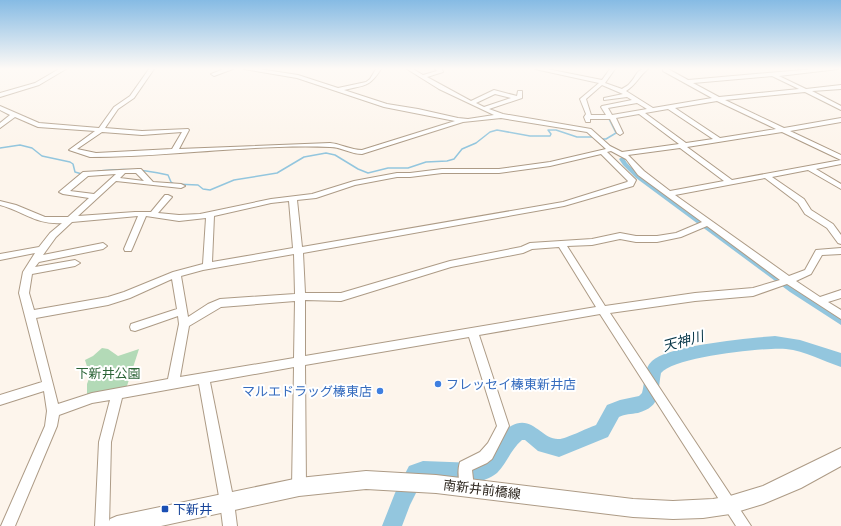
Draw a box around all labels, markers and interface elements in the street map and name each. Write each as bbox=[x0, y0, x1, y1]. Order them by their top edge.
water label: 天神川 bbox=[661, 327, 707, 354]
park label: 下新井公園 bbox=[75, 366, 141, 381]
place label: フレッセイ榛東新井店 bbox=[446, 377, 576, 392]
marker: フレッセイ榛東新井店 bbox=[433, 379, 443, 389]
place label: マルエドラッグ榛東店 bbox=[242, 384, 372, 399]
marker: マルエドラッグ榛東店 bbox=[375, 386, 385, 396]
street label: 南新井前橋線 bbox=[442, 477, 522, 502]
place label: 下新井 bbox=[173, 502, 212, 517]
marker: 下新井 bbox=[160, 504, 170, 514]

